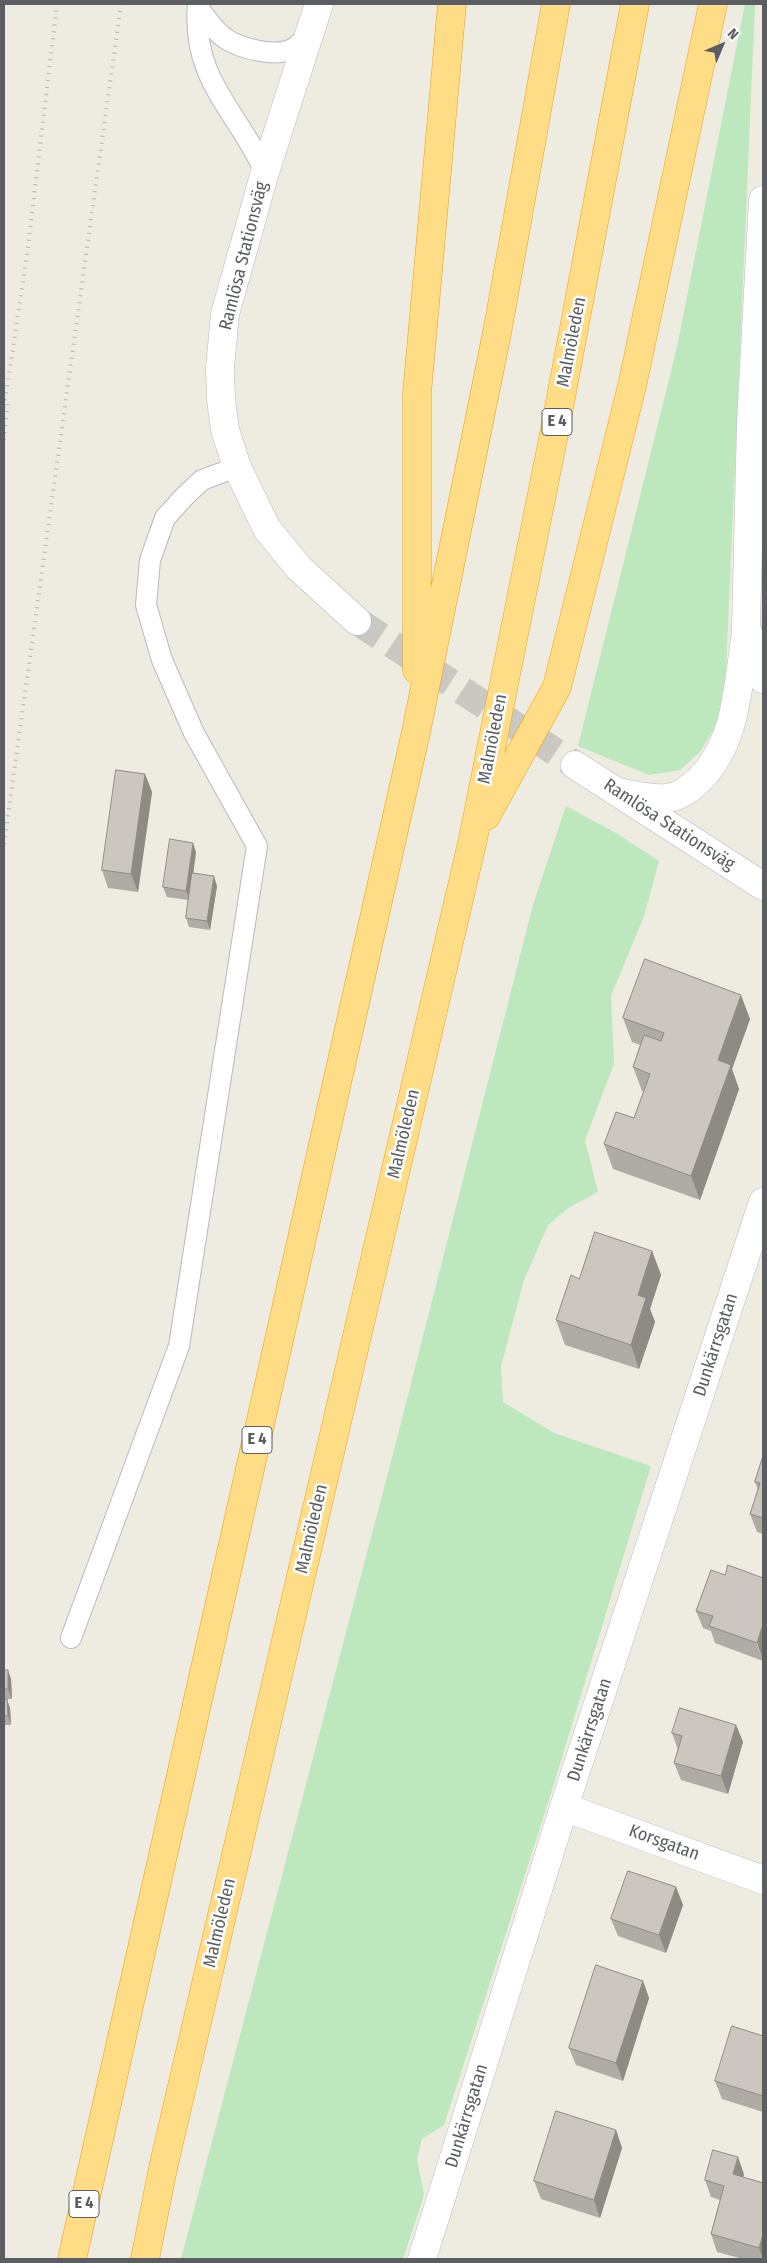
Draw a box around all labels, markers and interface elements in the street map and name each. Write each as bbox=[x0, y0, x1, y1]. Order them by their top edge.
north arrow bbox=[697, 20, 747, 70]
text: N bbox=[724, 25, 742, 43]
street label: Ramlösa Stationsväg bbox=[215, 180, 273, 332]
street label: Malmöleden bbox=[553, 295, 591, 389]
road number: E 4 bbox=[542, 408, 572, 436]
street label: Malmöleden bbox=[474, 692, 512, 786]
street label: Ramlösa Stationsväg bbox=[599, 774, 739, 876]
street label: Malmöleden bbox=[383, 1087, 425, 1181]
street label: Dunkärrsgatan bbox=[689, 1291, 743, 1399]
road number: E 4 bbox=[242, 1426, 272, 1454]
street label: Malmöleden bbox=[291, 1482, 333, 1576]
street label: Dunkärrsgatan bbox=[563, 1676, 617, 1784]
street label: Korsgatan bbox=[626, 1820, 702, 1866]
street label: Malmöleden bbox=[199, 1876, 241, 1970]
street label: Dunkärrsgatan bbox=[441, 2062, 493, 2170]
road number: E 4 bbox=[69, 2190, 99, 2218]

